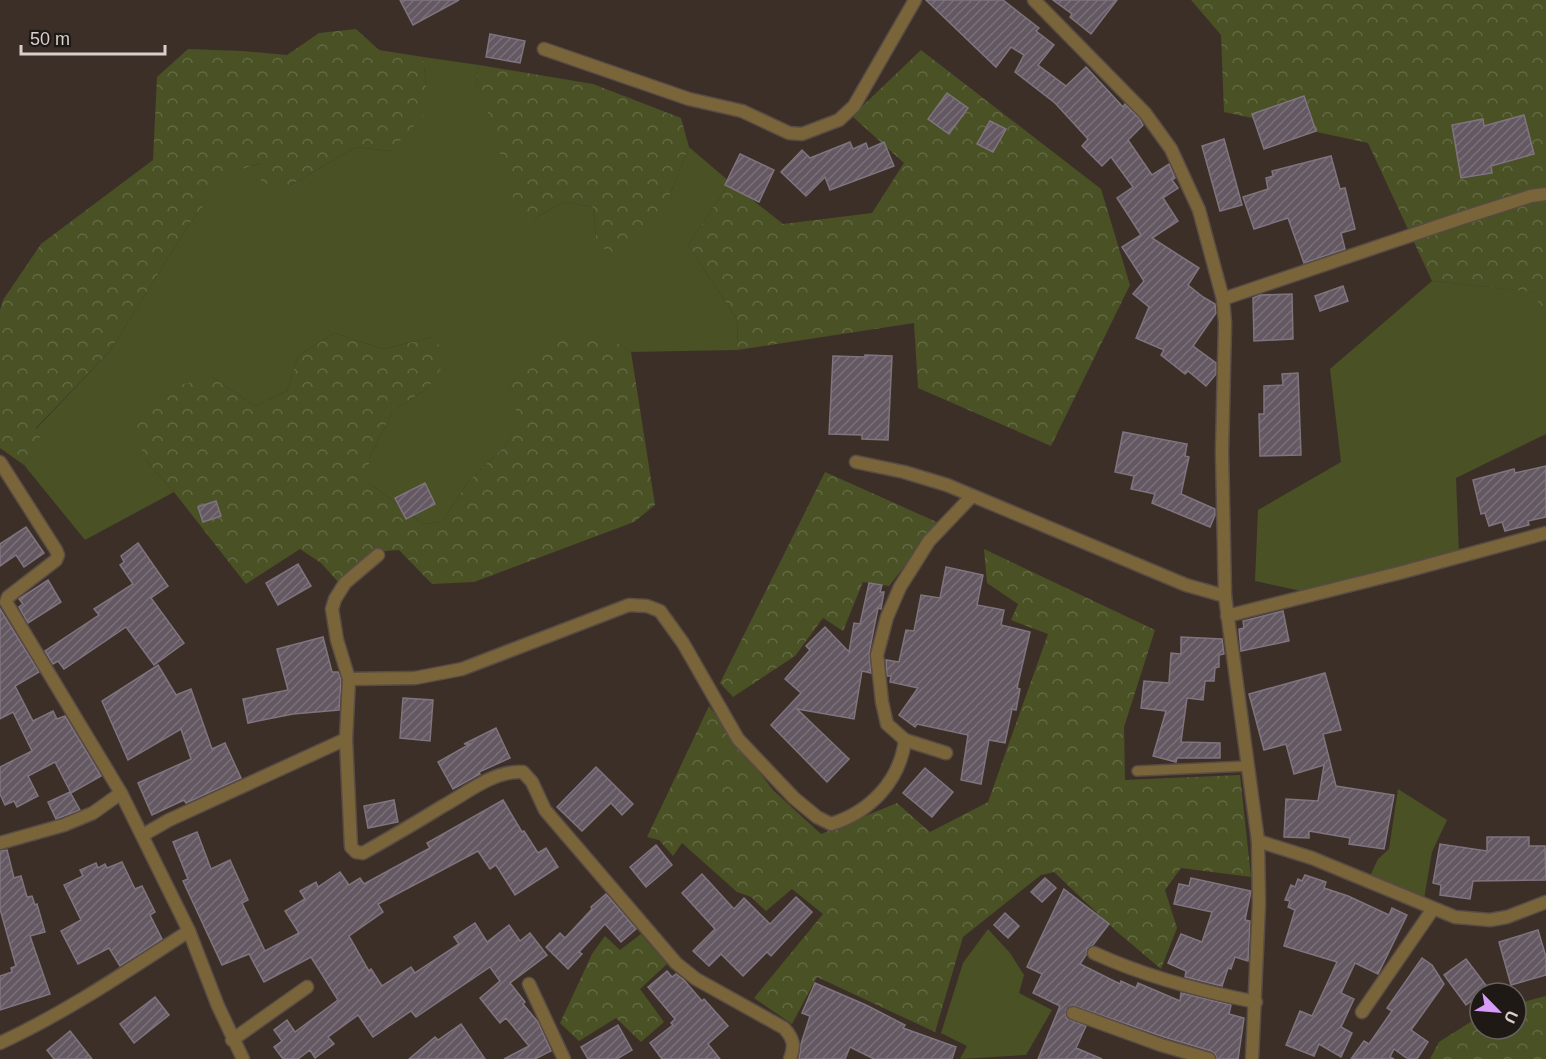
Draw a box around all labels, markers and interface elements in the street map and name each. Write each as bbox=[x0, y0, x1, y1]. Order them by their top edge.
scale bar bbox=[21, 18, 165, 56]
text: 50 m bbox=[30, 29, 70, 49]
north arrow bbox=[1468, 981, 1528, 1041]
text: U bbox=[1501, 1008, 1521, 1026]

